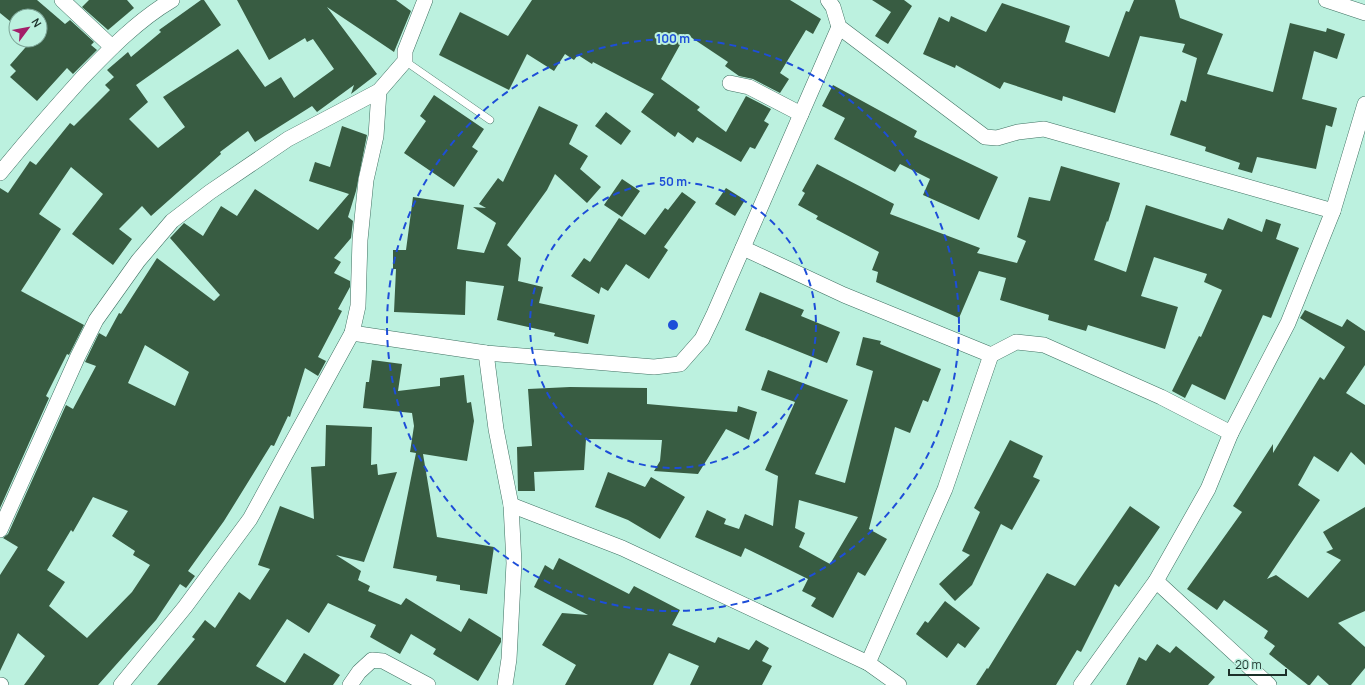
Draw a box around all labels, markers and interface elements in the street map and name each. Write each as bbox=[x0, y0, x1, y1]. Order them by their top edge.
north arrow bbox=[8, 8, 48, 48]
text: N bbox=[28, 15, 45, 30]
text: 100 m bbox=[656, 30, 690, 47]
text: 50 m bbox=[659, 173, 687, 190]
centre of rings bbox=[666, 318, 680, 332]
scale bar bbox=[1229, 651, 1286, 677]
text: 20 m bbox=[1235, 656, 1262, 673]

